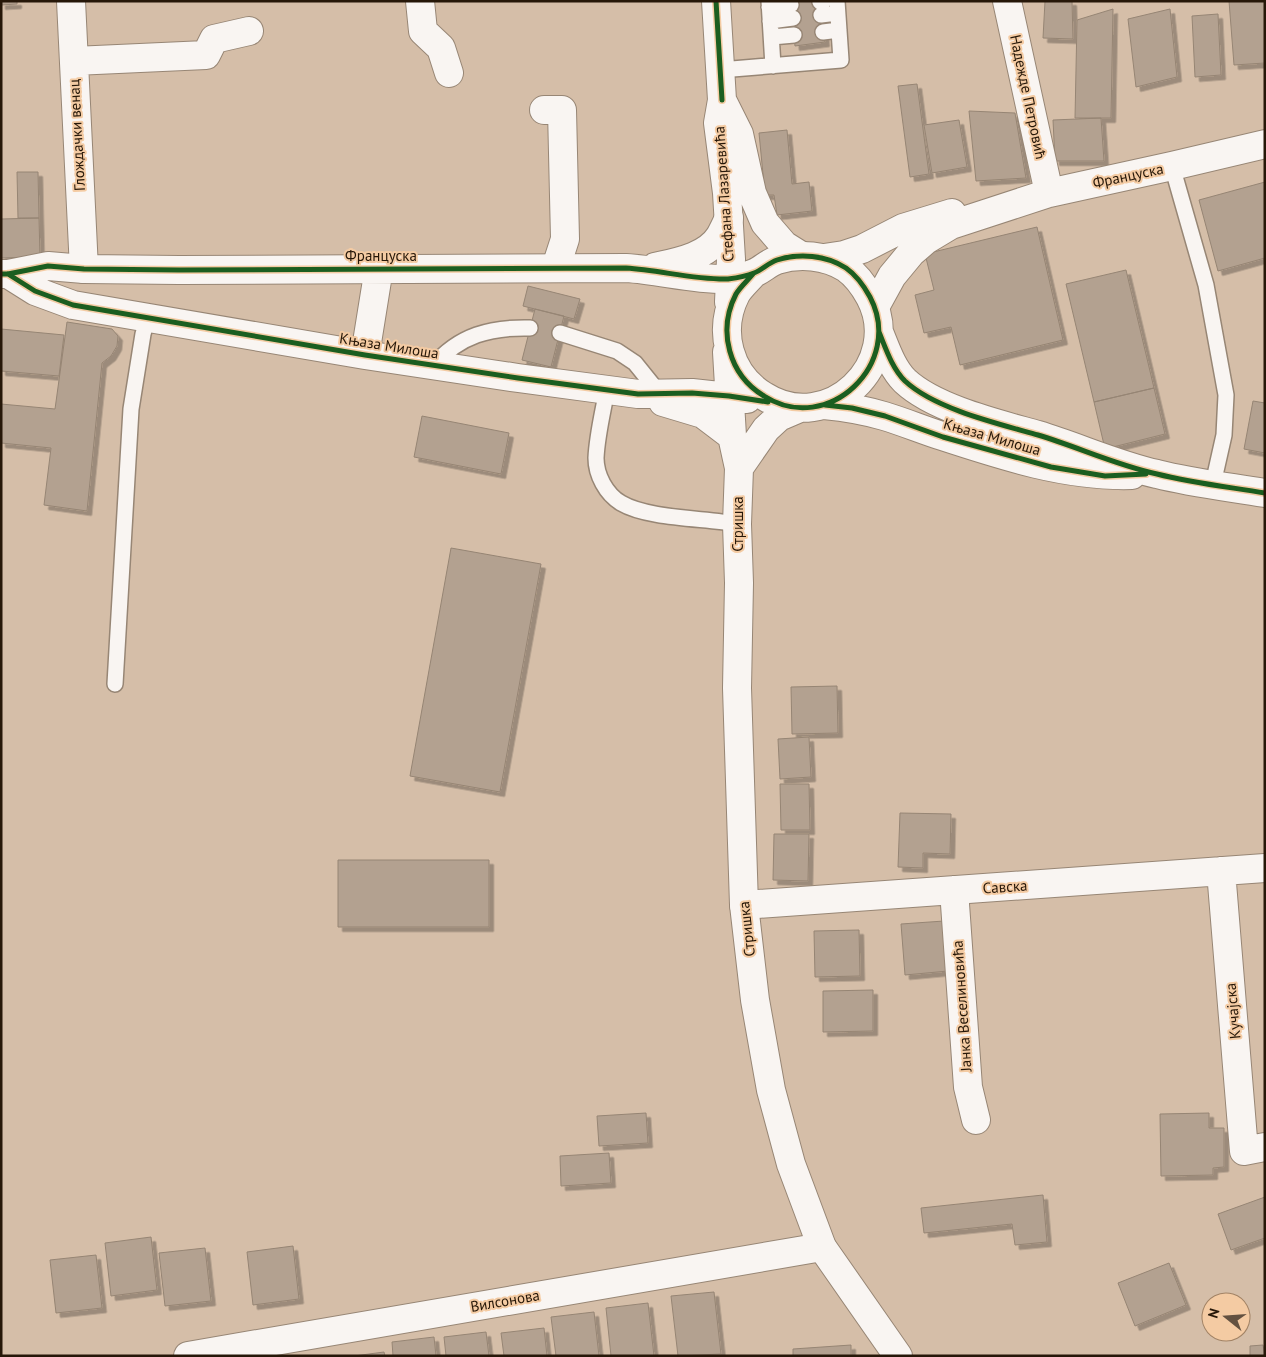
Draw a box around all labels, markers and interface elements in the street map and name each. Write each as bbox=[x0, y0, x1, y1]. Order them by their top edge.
street label: Надежде Петровић bbox=[1006, 33, 1051, 161]
street label: Глождачки венац bbox=[64, 79, 89, 191]
street label: Стефана Лазаревића bbox=[709, 126, 738, 262]
street label: Француска bbox=[1091, 159, 1165, 192]
street label: Француска bbox=[345, 246, 417, 265]
street label: Књаза Милоша bbox=[338, 328, 440, 363]
street label: Књаза Милоша bbox=[941, 414, 1043, 459]
street label: Стришка bbox=[728, 496, 747, 552]
street label: Савска bbox=[982, 875, 1028, 898]
street label: Стришка bbox=[734, 900, 759, 958]
street label: Јанка Веселиновића bbox=[947, 940, 976, 1073]
street label: Кучајска bbox=[1221, 982, 1244, 1040]
street label: Вилсонова bbox=[469, 1285, 541, 1316]
north arrow bbox=[1201, 1292, 1251, 1342]
text: N bbox=[1204, 1306, 1224, 1320]

